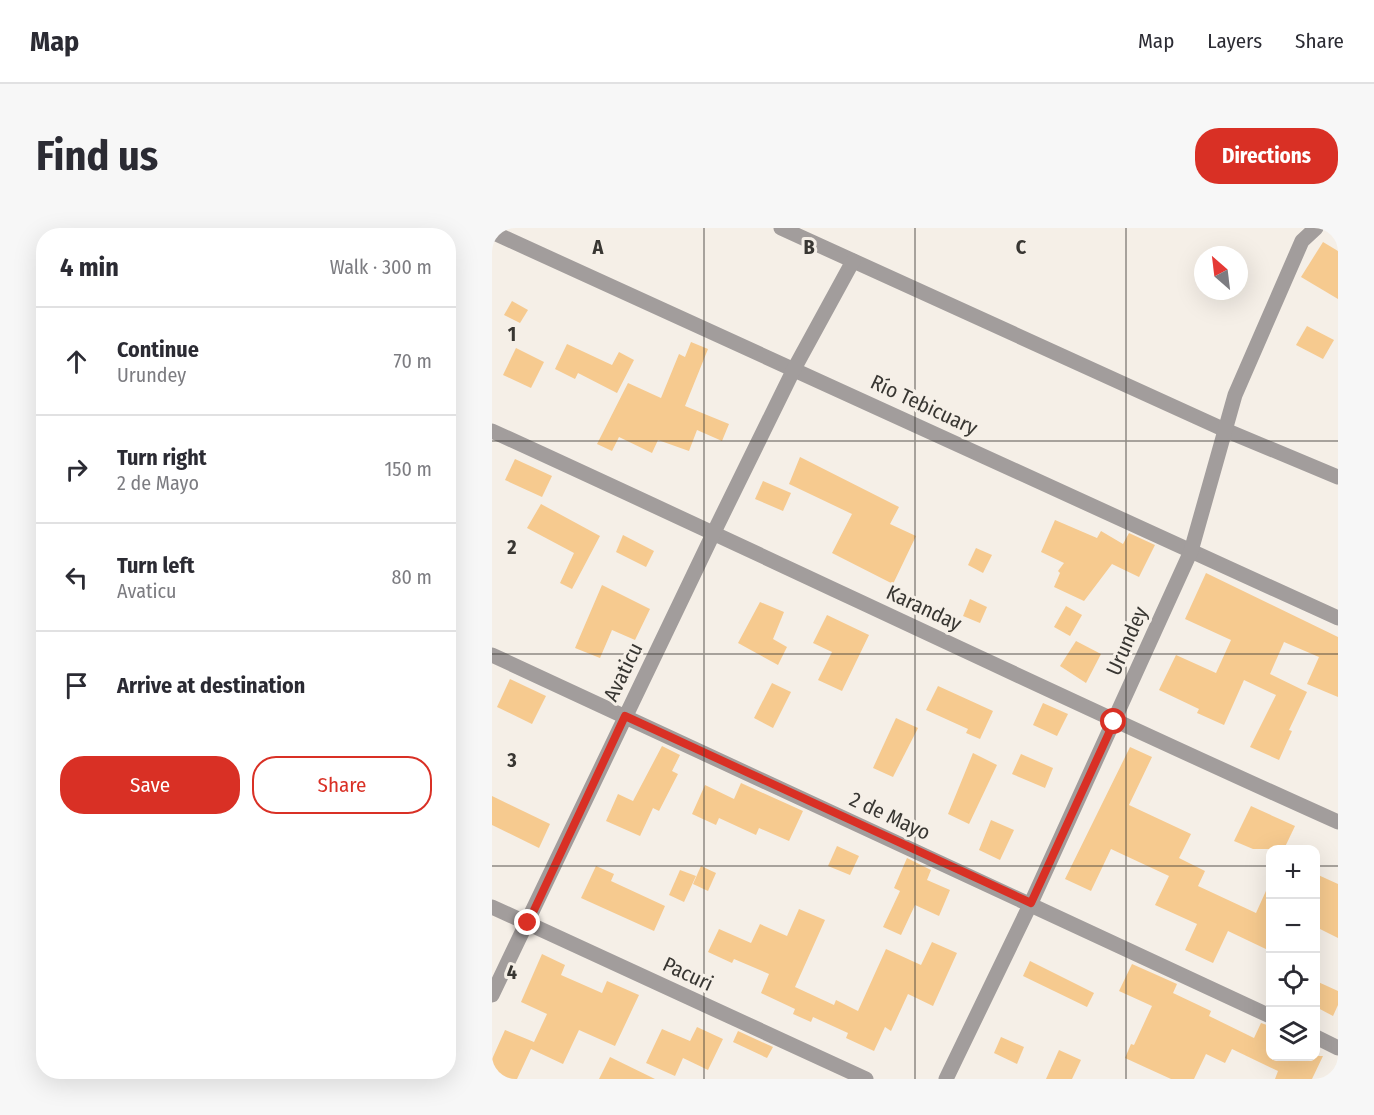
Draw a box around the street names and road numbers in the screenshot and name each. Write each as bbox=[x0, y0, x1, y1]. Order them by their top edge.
street label: Río Tebicuary bbox=[866, 369, 982, 441]
street label: Karanday bbox=[882, 579, 966, 637]
street label: Urundey bbox=[1100, 602, 1154, 679]
street label: Avaticu bbox=[598, 638, 648, 706]
street label: 2 de Mayo bbox=[846, 786, 934, 846]
street label: Pacuri bbox=[659, 951, 717, 997]

